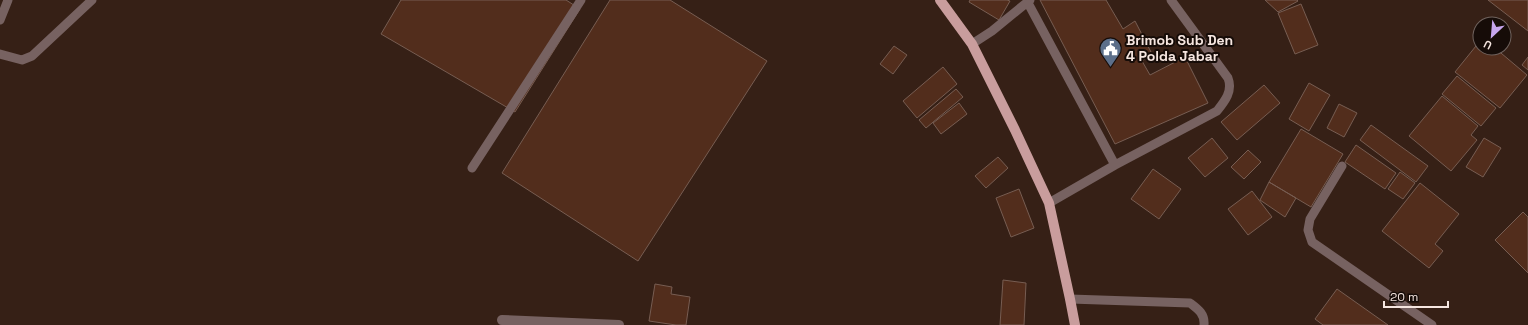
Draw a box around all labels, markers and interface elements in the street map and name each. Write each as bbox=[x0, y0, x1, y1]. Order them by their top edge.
north arrow bbox=[1472, 16, 1512, 56]
place label: Brimob Sub Den 4 Polda Jabar bbox=[1126, 31, 1233, 65]
public building icon: Brimob Sub Den 4 Polda Jabar bbox=[1098, 35, 1124, 68]
text: U bbox=[1481, 37, 1494, 53]
scale bar bbox=[1384, 283, 1448, 309]
text: 20 m bbox=[1390, 289, 1418, 305]

